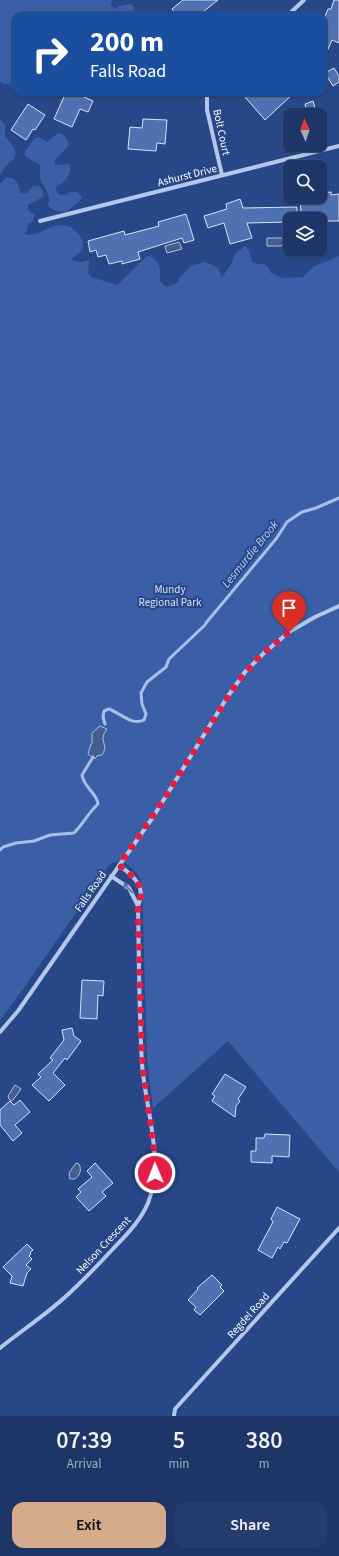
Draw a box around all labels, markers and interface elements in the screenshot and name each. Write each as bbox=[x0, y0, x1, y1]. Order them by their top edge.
text: 200 m bbox=[90, 22, 164, 62]
icon: right bbox=[24, 28, 76, 80]
text: Falls Road bbox=[90, 59, 166, 84]
street label: Bolt Court bbox=[209, 108, 234, 157]
north arrow bbox=[283, 108, 327, 152]
map controls bbox=[283, 108, 327, 256]
button: search bbox=[283, 160, 327, 204]
street label: Ashurst Drive bbox=[156, 161, 219, 190]
button: layers bbox=[283, 212, 327, 256]
water label: Lesmurdie Brook bbox=[218, 517, 283, 592]
park label: Mundy Regional Park bbox=[139, 582, 202, 610]
pin bbox=[272, 591, 306, 632]
icon: arrive bbox=[278, 597, 300, 619]
street label: Falls Road bbox=[71, 868, 110, 915]
one-way arrow bbox=[123, 883, 132, 893]
position arrow bbox=[134, 1152, 176, 1194]
street label: Nelson Crescent bbox=[73, 1213, 134, 1278]
street label: Regdel Road bbox=[224, 1289, 273, 1342]
text: 07:39 bbox=[56, 1423, 112, 1458]
text: 5 bbox=[173, 1423, 185, 1458]
text: 380 bbox=[246, 1423, 283, 1458]
text: Arrival bbox=[67, 1455, 102, 1473]
text: min bbox=[168, 1455, 189, 1473]
text: m bbox=[259, 1455, 270, 1473]
button: Exit bbox=[12, 1502, 166, 1548]
button: Share bbox=[174, 1502, 327, 1548]

